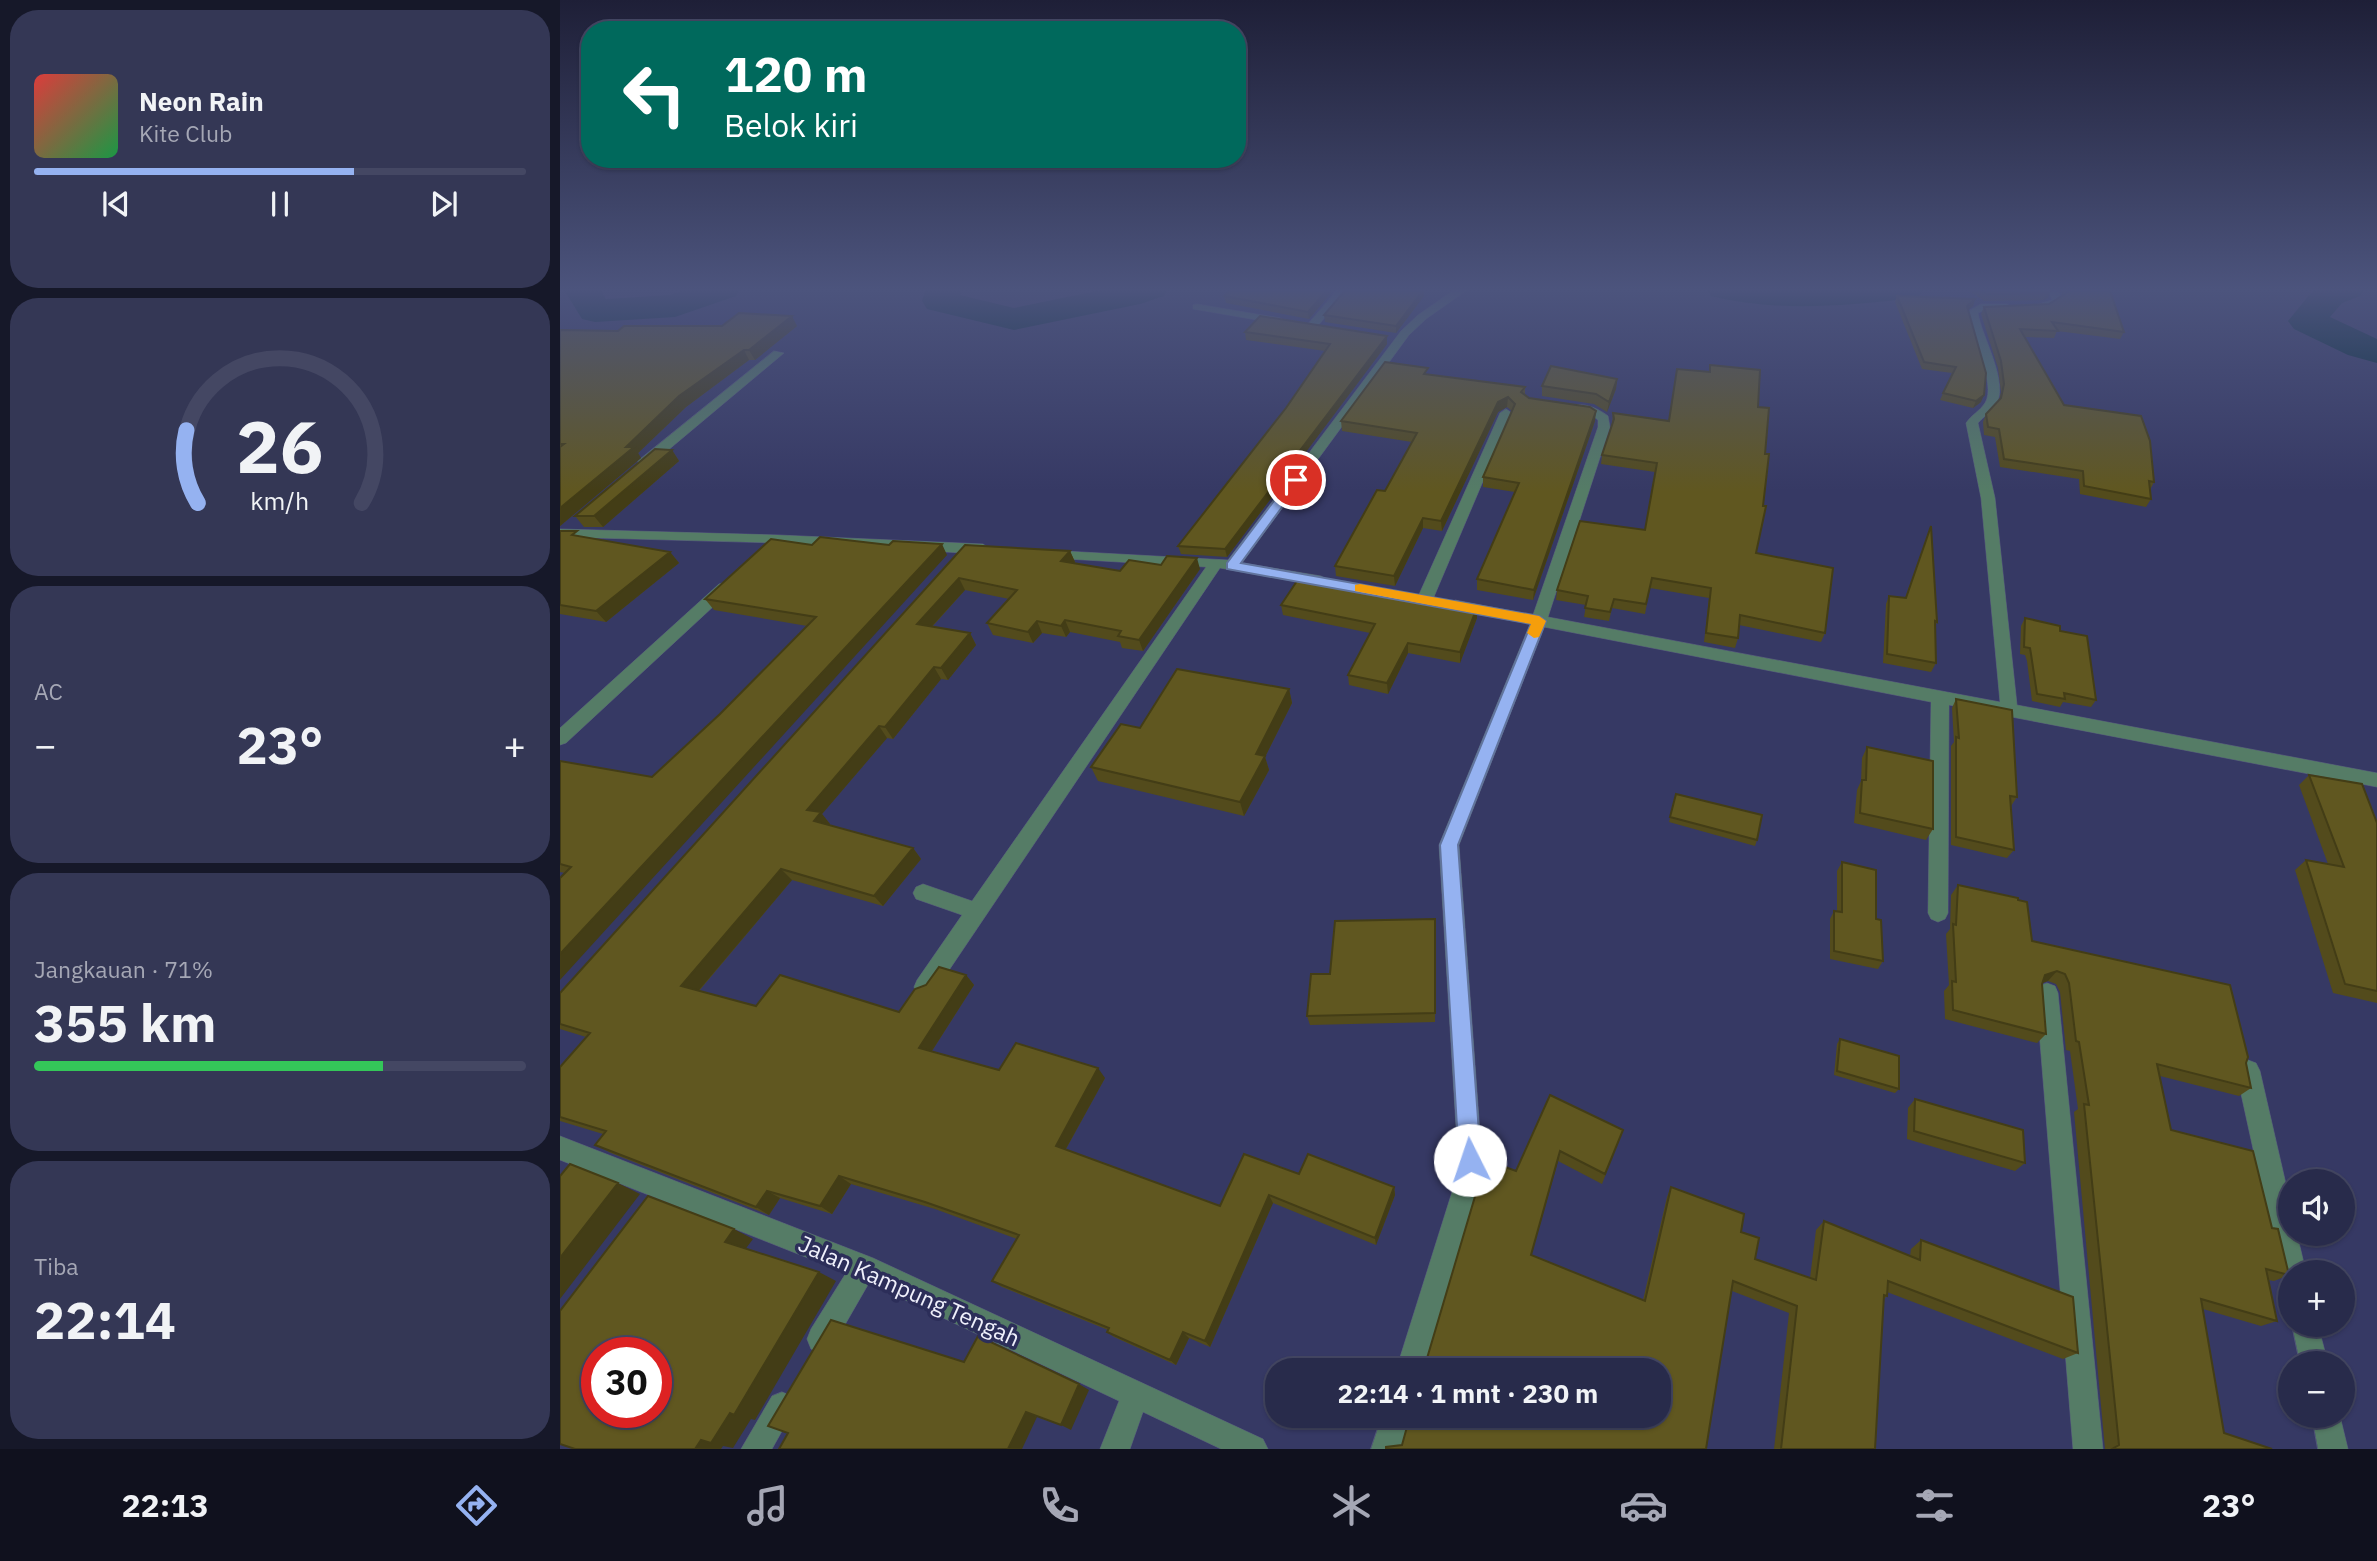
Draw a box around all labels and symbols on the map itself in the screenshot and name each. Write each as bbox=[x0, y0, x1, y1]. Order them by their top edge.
pin bbox=[1266, 450, 1326, 510]
position arrow bbox=[1433, 1123, 1507, 1197]
street label: Jalan Kampung Tengah bbox=[794, 1228, 1025, 1352]
speed limit sign: 30 bbox=[581, 1337, 672, 1428]

